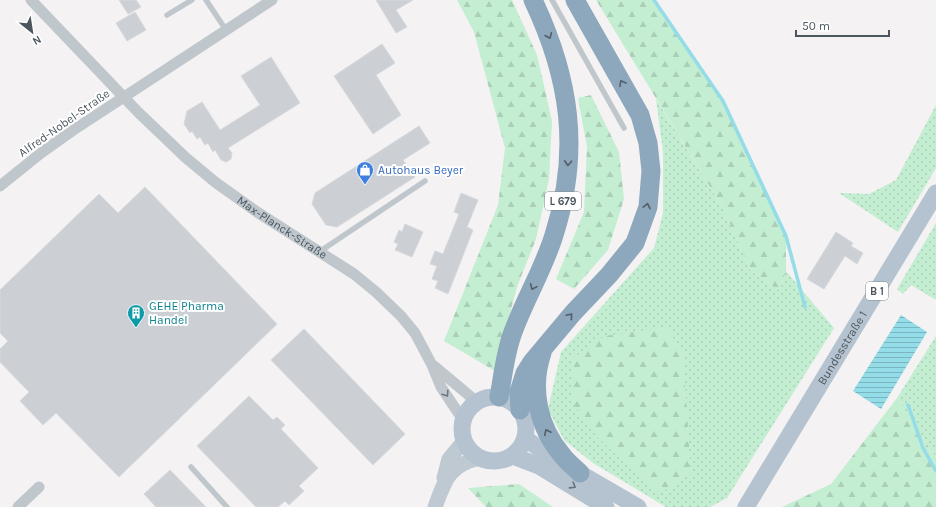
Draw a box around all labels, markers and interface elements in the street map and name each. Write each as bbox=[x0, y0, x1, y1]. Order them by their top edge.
north arrow bbox=[12, 12, 52, 52]
scale bar bbox=[796, 12, 889, 38]
text: 50 m bbox=[802, 19, 830, 33]
one-way arrow bbox=[544, 32, 552, 39]
text: N bbox=[30, 33, 43, 48]
one-way arrow bbox=[619, 80, 626, 87]
street label: Alfred-Nobel-Straße bbox=[16, 86, 112, 160]
shop icon: Autohaus Beyer bbox=[355, 160, 375, 185]
one-way arrow bbox=[564, 160, 573, 166]
place label: Autohaus Beyer bbox=[378, 163, 464, 177]
road number: L 679 bbox=[545, 192, 581, 210]
street label: Max-Planck-Straße bbox=[234, 193, 330, 262]
one-way arrow bbox=[643, 203, 651, 209]
road number: B 1 bbox=[866, 282, 888, 300]
one-way arrow bbox=[530, 283, 538, 290]
place label: GEHE Pharma Handel bbox=[149, 299, 224, 327]
building icon: GEHE Pharma Handel bbox=[126, 303, 146, 328]
street label: Bundesstraße 1 bbox=[815, 308, 870, 387]
one-way arrow bbox=[566, 314, 573, 321]
one-way arrow bbox=[441, 389, 448, 396]
one-way arrow bbox=[544, 429, 552, 436]
one-way arrow bbox=[569, 482, 576, 489]

